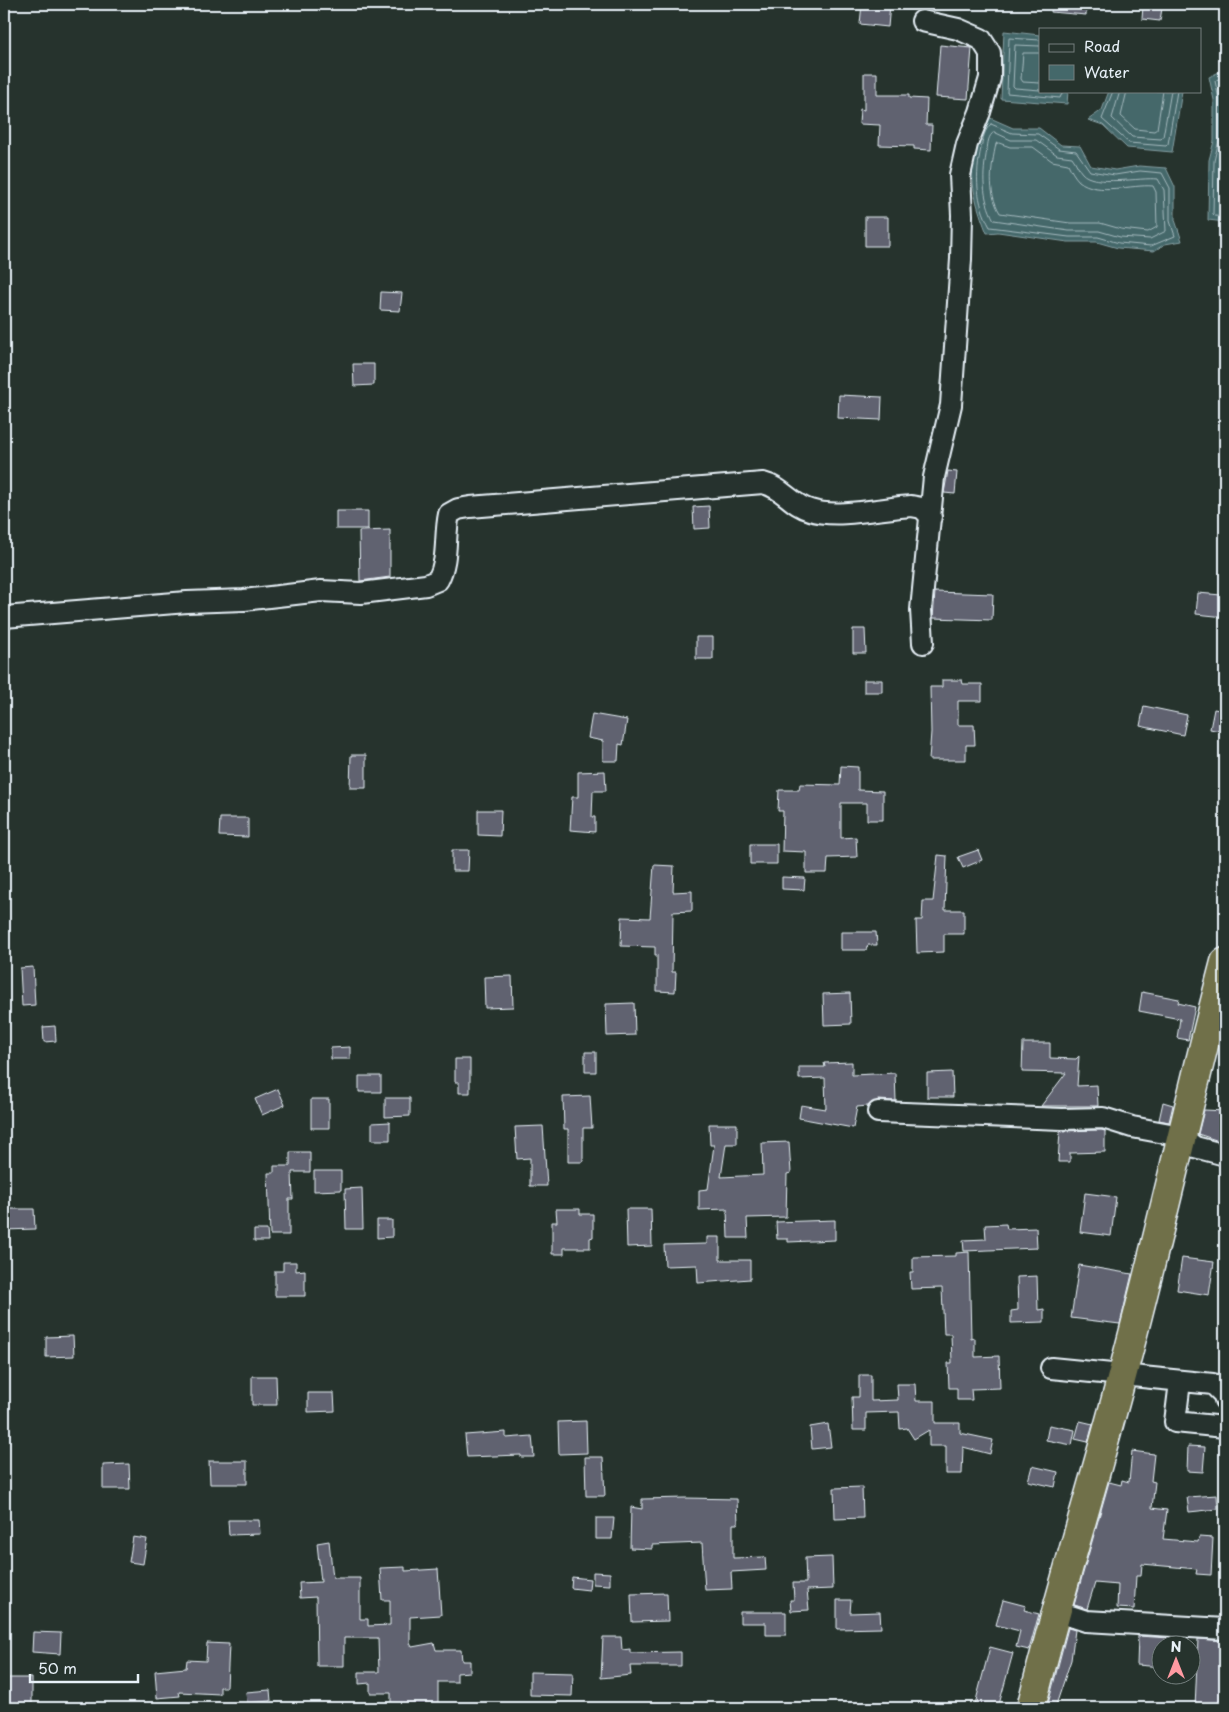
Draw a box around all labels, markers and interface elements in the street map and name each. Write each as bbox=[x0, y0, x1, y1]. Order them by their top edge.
legend bbox=[1039, 28, 1202, 92]
text: Road bbox=[1084, 34, 1120, 57]
text: Water bbox=[1084, 60, 1129, 83]
north arrow bbox=[1152, 1634, 1202, 1684]
text: N bbox=[1170, 1636, 1182, 1657]
scale bar bbox=[30, 1652, 138, 1684]
text: 50 m bbox=[38, 1656, 77, 1679]

